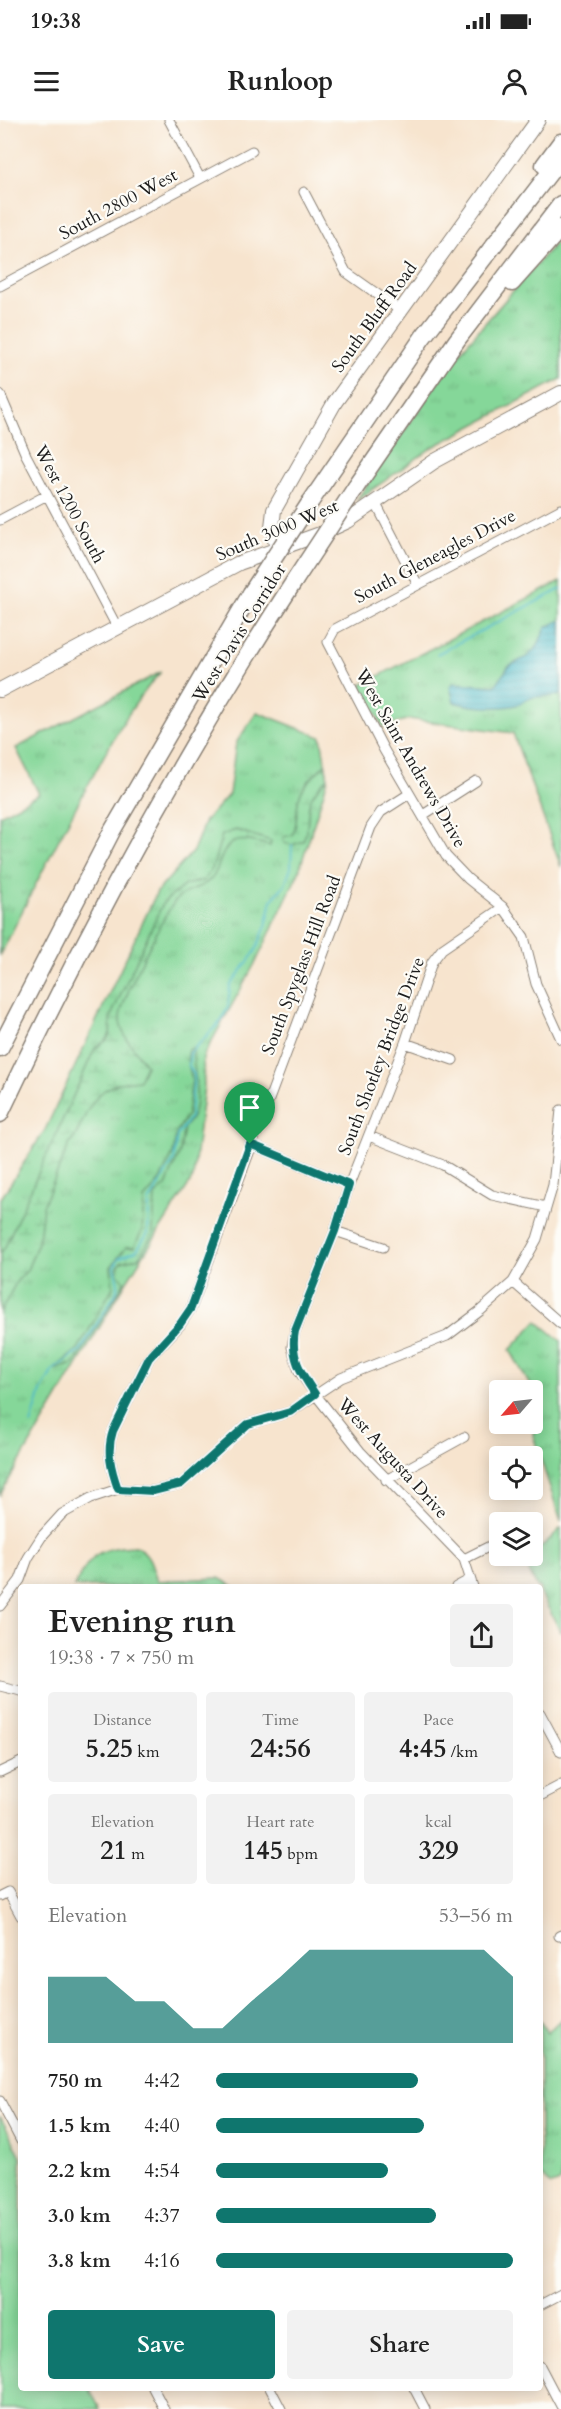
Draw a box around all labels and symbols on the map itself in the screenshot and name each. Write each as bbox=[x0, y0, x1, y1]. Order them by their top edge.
street label: South 2800 West bbox=[55, 163, 182, 246]
street label: South Bluff Road bbox=[326, 257, 423, 378]
street label: West 1200 South bbox=[27, 440, 111, 568]
street label: South 3000 West bbox=[212, 493, 342, 567]
street label: South Gleneagles Drive bbox=[350, 503, 520, 610]
street label: West Davis Corridor bbox=[186, 559, 293, 708]
street label: West Saint Andrews Drive bbox=[348, 663, 472, 853]
street label: South Spyglass Hill Road bbox=[256, 872, 347, 1058]
street label: South Shotley Bridge Drive bbox=[332, 953, 431, 1159]
pin bbox=[224, 1082, 275, 1144]
north arrow bbox=[489, 1380, 543, 1434]
street label: West Augusta Drive bbox=[331, 1392, 454, 1524]

